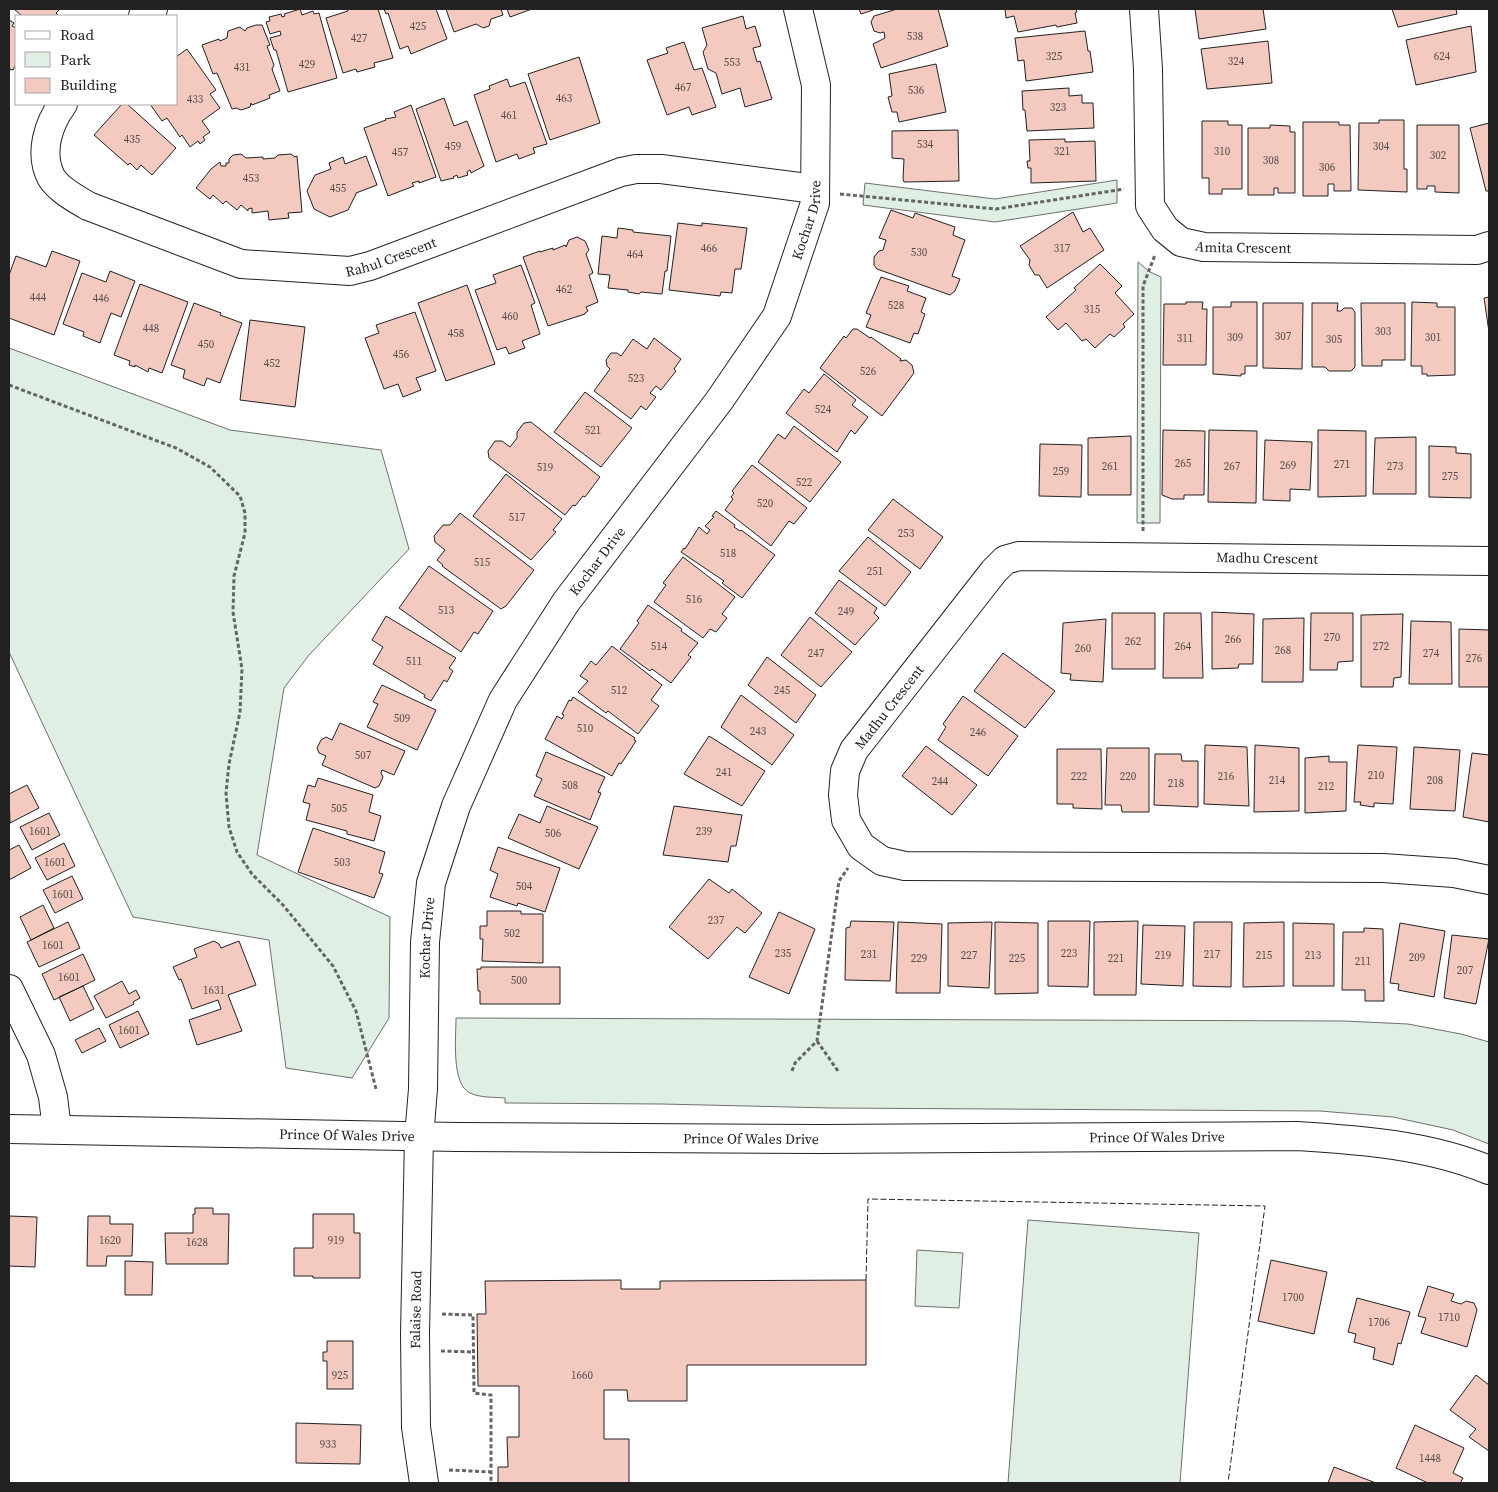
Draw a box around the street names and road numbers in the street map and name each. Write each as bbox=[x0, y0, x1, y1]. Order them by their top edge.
street label: Kochar Drive bbox=[787, 180, 825, 262]
street label: Rahul Crescent bbox=[343, 232, 439, 282]
street label: Amita Crescent bbox=[1193, 235, 1292, 258]
street label: Kochar Drive bbox=[564, 522, 630, 600]
street label: Madhu Crescent bbox=[1216, 547, 1319, 569]
street label: Madhu Crescent bbox=[850, 660, 929, 753]
street label: Kochar Drive bbox=[415, 896, 440, 979]
street label: Prince Of Wales Drive bbox=[279, 1124, 415, 1146]
street label: Prince Of Wales Drive bbox=[1089, 1126, 1225, 1147]
street label: Prince Of Wales Drive bbox=[683, 1128, 819, 1149]
street label: Falaise Road bbox=[405, 1270, 426, 1349]

